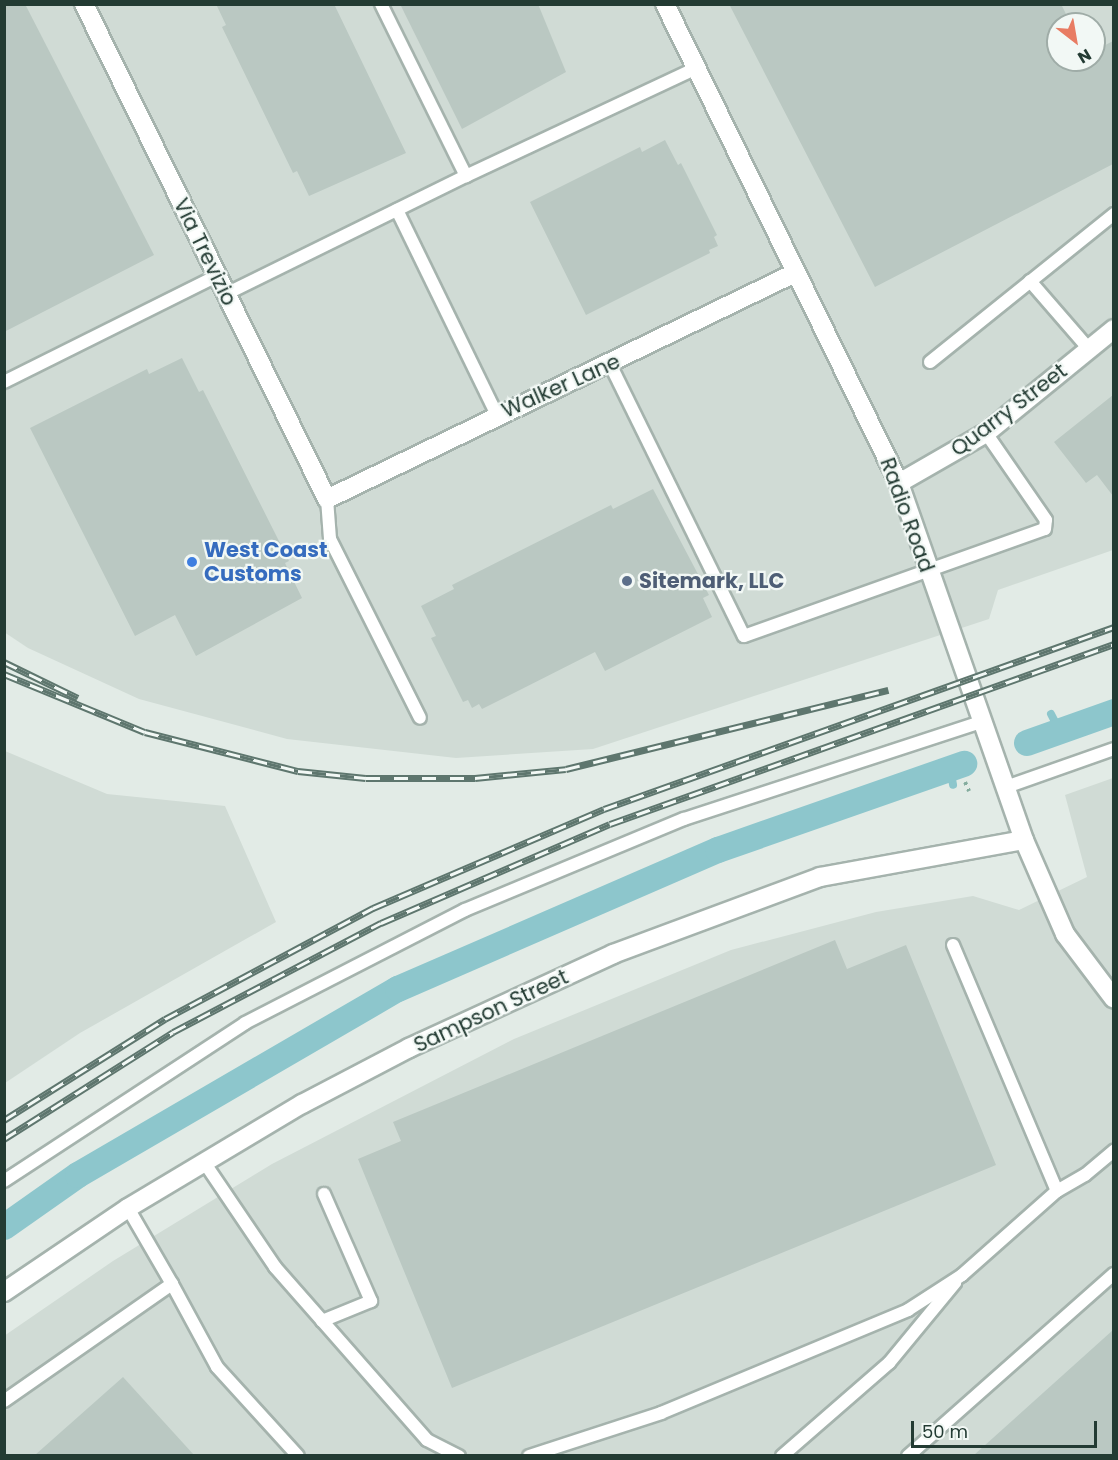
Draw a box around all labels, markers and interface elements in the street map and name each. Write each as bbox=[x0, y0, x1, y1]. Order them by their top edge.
north arrow bbox=[1046, 12, 1106, 72]
text: N bbox=[1073, 43, 1096, 69]
street label: Via Trevizio bbox=[168, 194, 242, 310]
street label: Walker Lane bbox=[498, 349, 624, 423]
street label: Quarry Street bbox=[946, 358, 1072, 462]
street label: Radio Road bbox=[875, 454, 939, 576]
place label: West Coast Customs bbox=[204, 537, 328, 587]
marker: West Coast Customs bbox=[185, 555, 199, 569]
place label: Sitemark, LLC bbox=[639, 568, 785, 594]
marker: Sitemark, LLC bbox=[620, 574, 634, 588]
street label: Sampson Street bbox=[410, 964, 572, 1058]
scale bar bbox=[914, 1409, 1100, 1447]
text: 50 m bbox=[922, 1419, 968, 1444]

